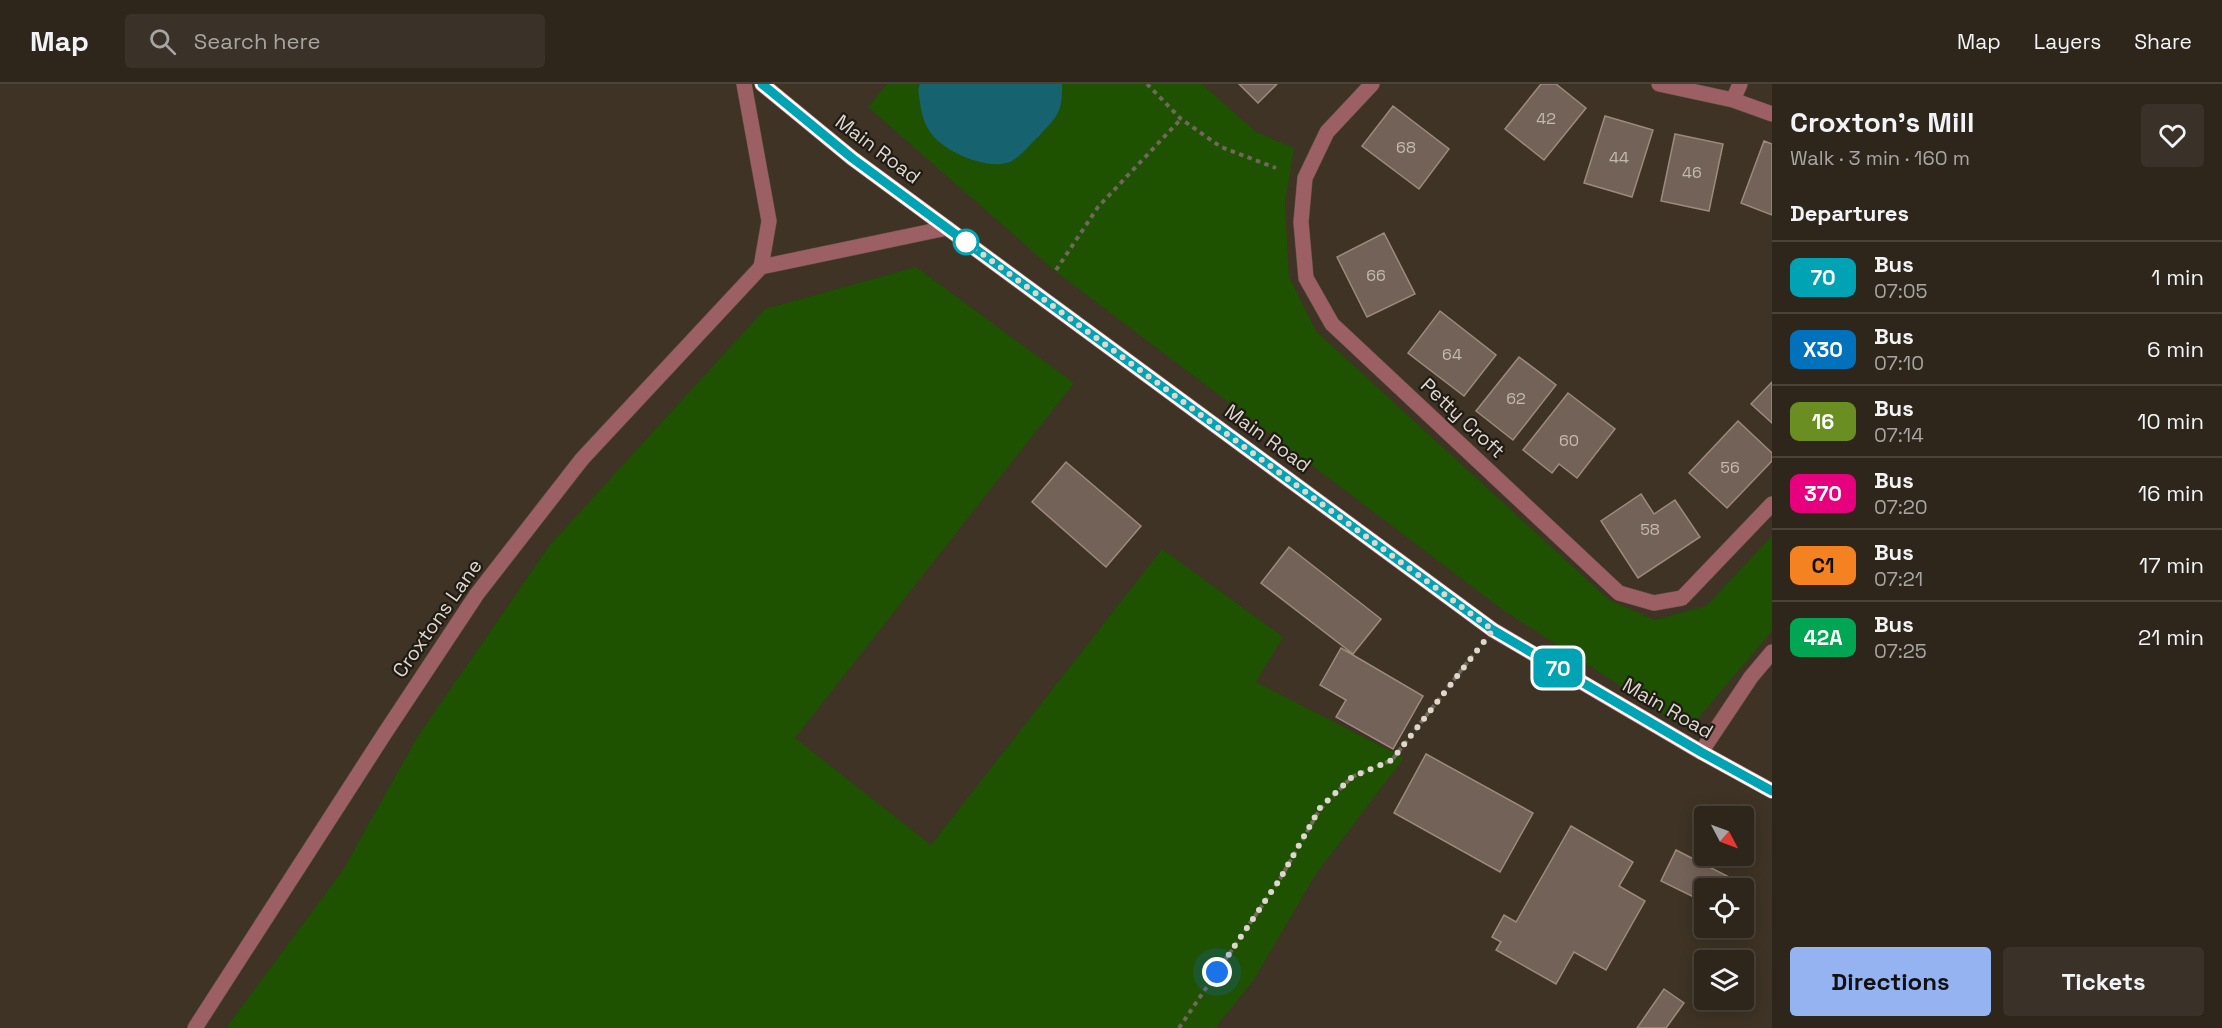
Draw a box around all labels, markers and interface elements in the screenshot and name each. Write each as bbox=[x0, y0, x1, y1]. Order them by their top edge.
search box bbox=[125, 14, 545, 68]
text: Map bbox=[30, 23, 89, 59]
icon: search bbox=[146, 25, 179, 58]
text: Search here bbox=[194, 27, 321, 55]
text: Map bbox=[1957, 28, 2001, 55]
text: Layers bbox=[2034, 28, 2101, 55]
text: Share bbox=[2134, 28, 2192, 55]
text: Croxton's Mill bbox=[1790, 104, 1974, 140]
button: heart bbox=[2141, 104, 2204, 167]
street label: Main Road bbox=[830, 108, 926, 190]
house number: 42 bbox=[1536, 108, 1556, 129]
house number: 68 bbox=[1396, 137, 1416, 158]
text: Walk · 3 min · 160 m bbox=[1790, 145, 1970, 171]
house number: 44 bbox=[1609, 147, 1629, 168]
house number: 46 bbox=[1682, 162, 1702, 183]
text: Departures bbox=[1790, 199, 1909, 227]
unlabelled marker bbox=[953, 229, 979, 255]
text: Bus bbox=[1874, 250, 1914, 278]
text: 1 min bbox=[2151, 263, 2204, 291]
text: 70 bbox=[1810, 264, 1836, 291]
house number: 66 bbox=[1366, 265, 1386, 286]
text: 07:05 bbox=[1874, 278, 1928, 304]
text: Bus bbox=[1874, 322, 1914, 350]
text: 6 min bbox=[2147, 335, 2204, 363]
text: X30 bbox=[1803, 336, 1843, 363]
house number: 64 bbox=[1442, 344, 1462, 365]
text: 07:10 bbox=[1874, 350, 1924, 376]
street label: Petty Croft bbox=[1415, 372, 1511, 464]
house number: 62 bbox=[1506, 388, 1526, 409]
text: Bus bbox=[1874, 394, 1914, 422]
street label: Main Road bbox=[1220, 398, 1316, 478]
text: 10 min bbox=[2137, 407, 2204, 435]
text: 16 bbox=[1812, 408, 1834, 435]
text: 07:14 bbox=[1874, 422, 1924, 448]
house number: 60 bbox=[1559, 430, 1579, 451]
house number: 56 bbox=[1720, 457, 1740, 478]
text: Bus bbox=[1874, 466, 1914, 494]
text: 16 min bbox=[2138, 479, 2204, 507]
text: 370 bbox=[1804, 480, 1842, 507]
text: 07:20 bbox=[1874, 494, 1928, 520]
house number: 58 bbox=[1640, 519, 1660, 540]
text: Bus bbox=[1874, 538, 1914, 566]
text: 17 min bbox=[2139, 551, 2204, 579]
text: C1 bbox=[1811, 552, 1835, 579]
street label: Croxtons Lane bbox=[386, 554, 488, 682]
text: 07:21 bbox=[1874, 566, 1923, 592]
text: Bus bbox=[1874, 610, 1914, 638]
text: 21 min bbox=[2138, 623, 2204, 651]
text: 42A bbox=[1803, 624, 1843, 651]
text: 07:25 bbox=[1874, 638, 1927, 664]
line badge: 70 bbox=[1531, 648, 1585, 688]
text: 70 bbox=[1545, 655, 1571, 682]
street label: Main Road bbox=[1618, 672, 1718, 744]
north arrow bbox=[1694, 806, 1754, 866]
map controls bbox=[1694, 806, 1754, 1010]
button: locate bbox=[1694, 878, 1754, 938]
button: Directions bbox=[1790, 947, 1991, 1016]
button: Tickets bbox=[2003, 947, 2204, 1016]
button: layers bbox=[1694, 950, 1754, 1010]
your location bbox=[1202, 957, 1232, 987]

